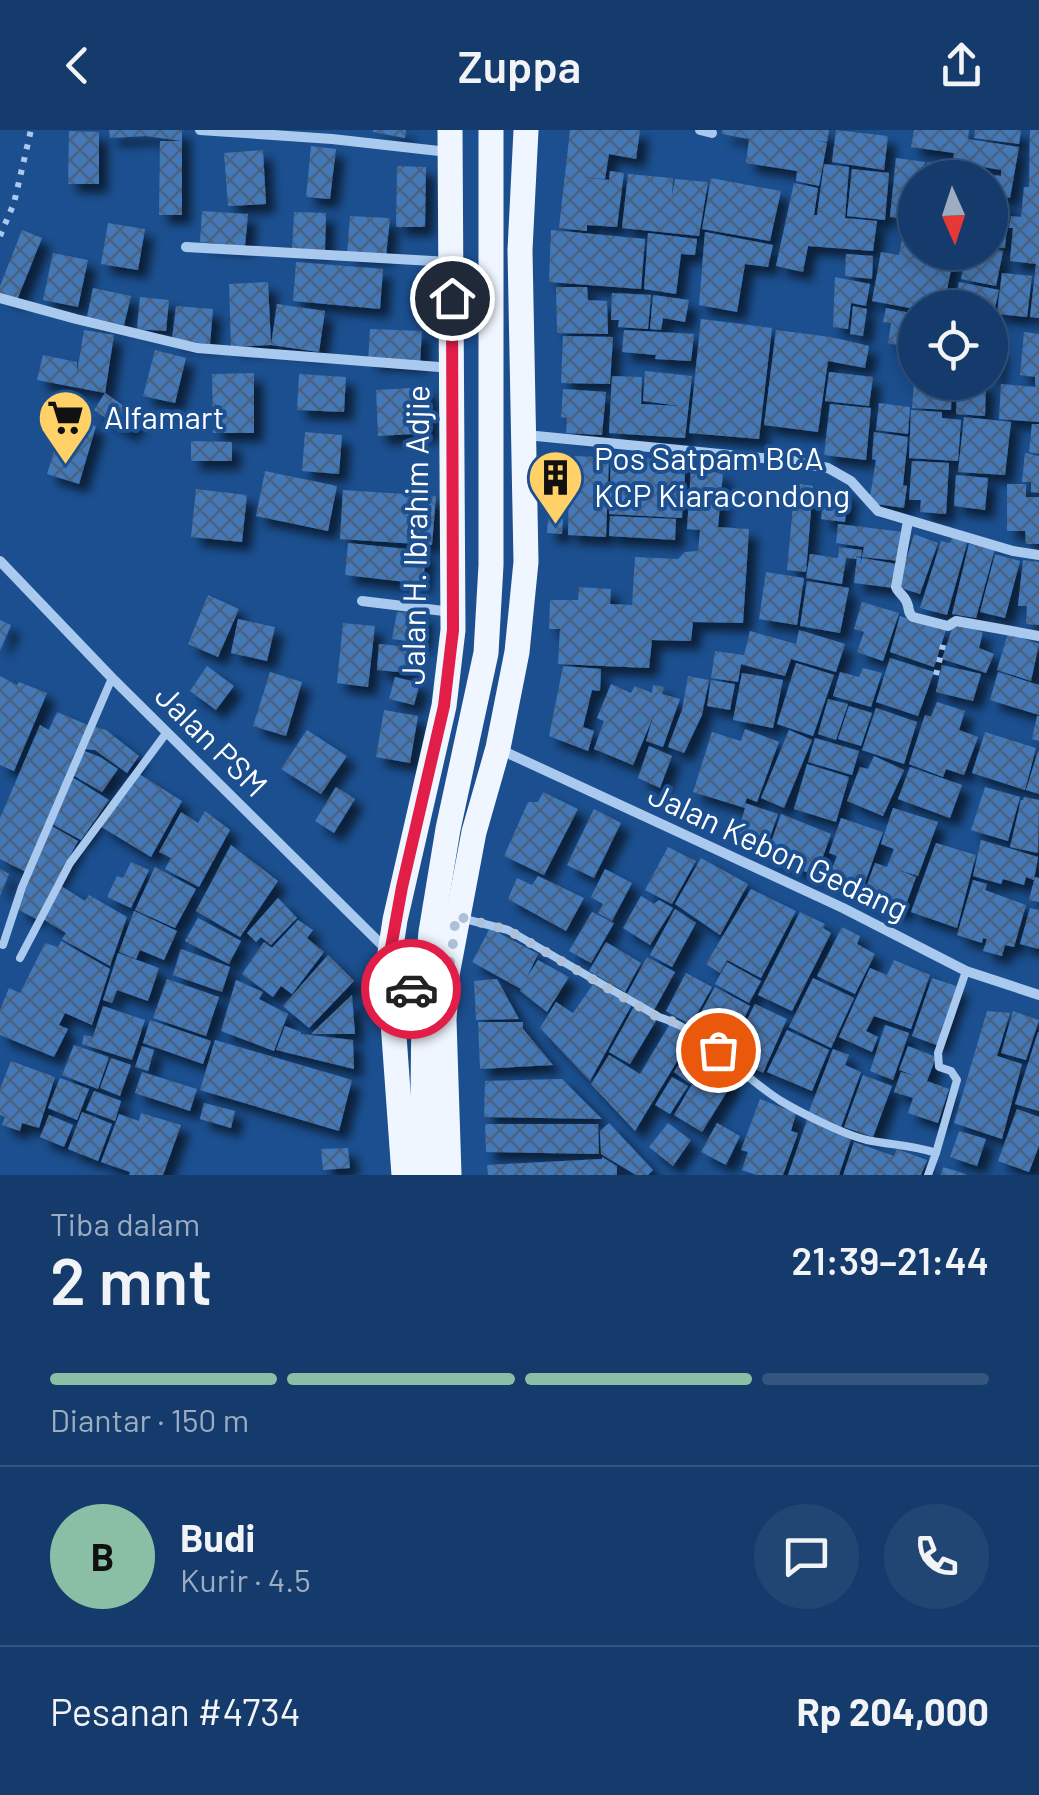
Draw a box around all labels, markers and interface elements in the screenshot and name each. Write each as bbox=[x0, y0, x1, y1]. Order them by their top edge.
icon: back bbox=[50, 38, 105, 93]
text: Zuppa bbox=[458, 38, 581, 92]
icon: share bbox=[934, 38, 989, 93]
north arrow bbox=[898, 160, 1008, 270]
map controls bbox=[898, 160, 1008, 400]
pin bbox=[410, 256, 495, 341]
icon: home bbox=[425, 271, 480, 326]
button: locate bbox=[898, 290, 1008, 400]
street label: Jalan H. Ibrahim Adjie bbox=[392, 385, 436, 685]
supermarket icon: Alfamart bbox=[35, 388, 95, 467]
place label: Alfamart bbox=[104, 397, 225, 435]
place label: Pos Satpam BCA KCP Kiaracondong bbox=[594, 438, 850, 513]
building icon: Pos Satpam BCA KCP Kiaracondong bbox=[525, 447, 585, 526]
street label: Jalan PSM bbox=[149, 676, 276, 803]
street label: Jalan Kebon Gedang bbox=[643, 773, 914, 927]
courier bbox=[361, 939, 461, 1039]
icon: car bbox=[384, 962, 439, 1017]
pin bbox=[676, 1008, 761, 1093]
icon: bag bbox=[691, 1023, 746, 1078]
text: Tiba dalam bbox=[50, 1204, 200, 1242]
text: 21:39–21:44 bbox=[792, 1237, 989, 1283]
text: 2 mnt bbox=[50, 1240, 212, 1318]
text: Diantar · 150 m bbox=[50, 1400, 249, 1438]
button: chat bbox=[754, 1504, 859, 1609]
button: phone bbox=[884, 1504, 989, 1609]
text: Budi bbox=[180, 1514, 255, 1560]
text: B bbox=[91, 1533, 114, 1579]
text: Kurir · 4.5 bbox=[180, 1560, 311, 1598]
text: Pesanan #4734 bbox=[50, 1688, 301, 1734]
text: Rp 204,000 bbox=[796, 1688, 989, 1734]

